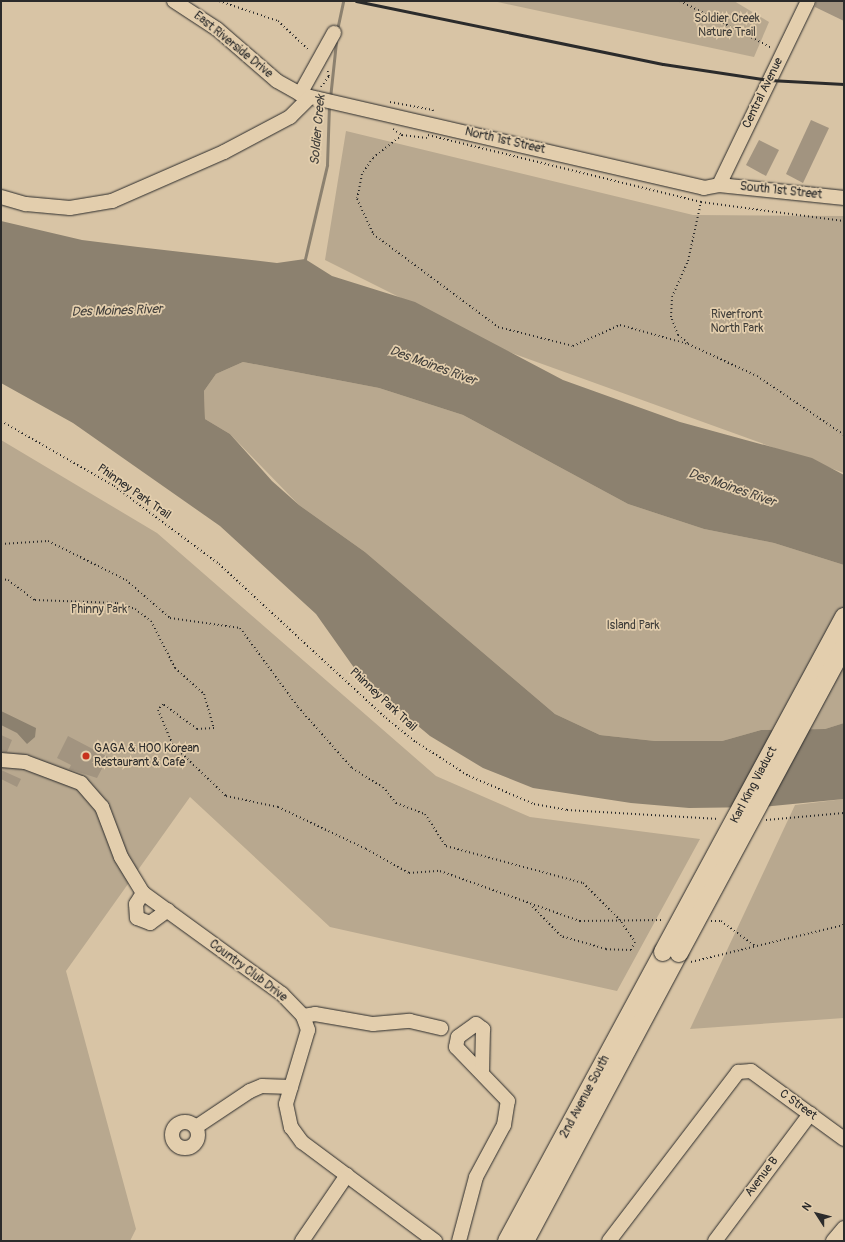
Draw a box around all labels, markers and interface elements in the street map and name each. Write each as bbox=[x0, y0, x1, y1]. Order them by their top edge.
street label: East Riverside Drive bbox=[191, 9, 275, 81]
park label: Soldier Creek Nature Trail bbox=[694, 12, 760, 40]
street label: Central Avenue bbox=[740, 55, 786, 131]
water label: Soldier Creek bbox=[307, 94, 329, 166]
street label: North 1st Street bbox=[463, 125, 547, 157]
street label: South 1st Street bbox=[739, 180, 823, 202]
water label: Des Moines River bbox=[71, 302, 163, 320]
park label: Riverfront North Park bbox=[711, 308, 763, 336]
water label: Des Moines River bbox=[387, 343, 479, 389]
street label: Phinney Park Trail bbox=[94, 461, 174, 523]
water label: Des Moines River bbox=[686, 466, 778, 510]
park label: Phinny Park bbox=[71, 603, 127, 617]
park label: Island Park bbox=[606, 619, 660, 633]
street label: Phinney Park Trail bbox=[346, 665, 420, 735]
place label: GAGA & HOO Korean Restaurant & Cafe bbox=[94, 742, 199, 770]
street label: Karl King Viaduct bbox=[728, 744, 780, 826]
marker: GAGA & HOO Korean Restaurant & Cafe bbox=[81, 751, 91, 761]
street label: Country Club Drive bbox=[206, 937, 290, 1005]
street label: 2nd Avenue South bbox=[557, 1053, 613, 1141]
street label: C Street bbox=[777, 1087, 819, 1123]
street label: Avenue B bbox=[742, 1154, 782, 1200]
north arrow bbox=[797, 1194, 837, 1234]
text: N bbox=[799, 1200, 814, 1213]

